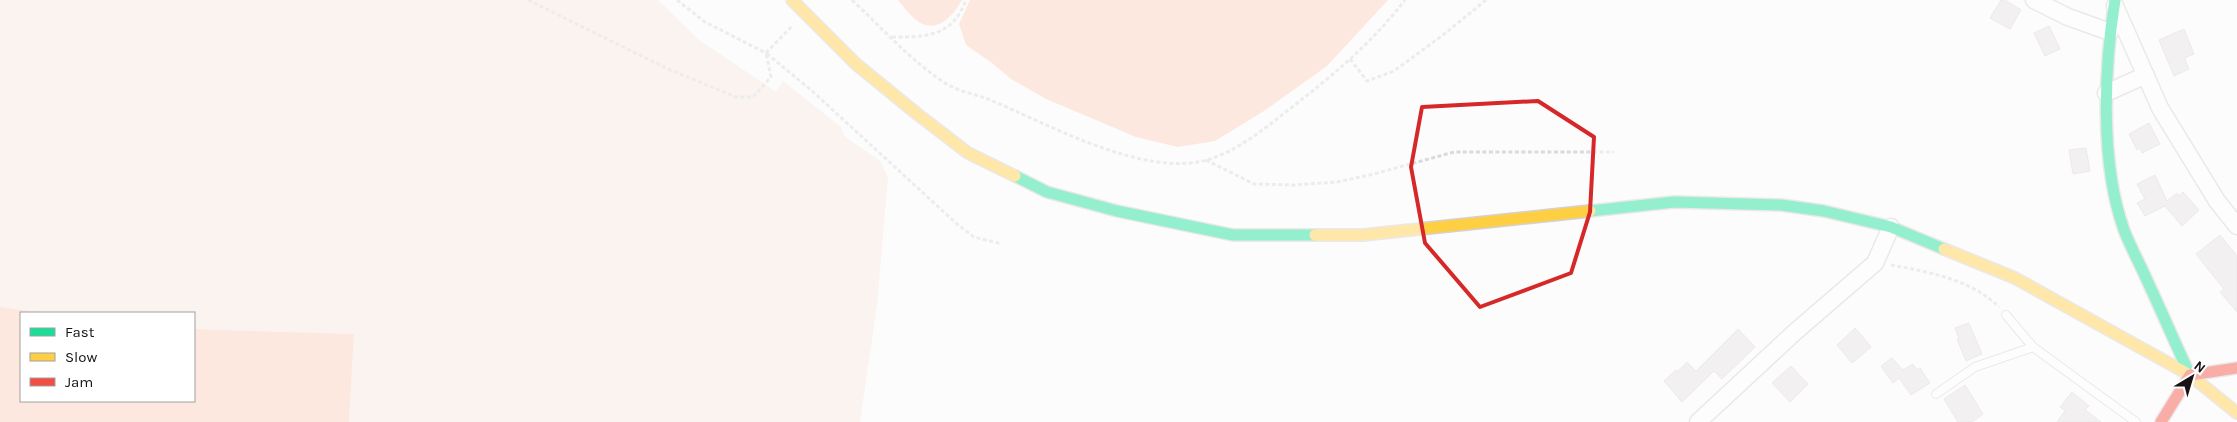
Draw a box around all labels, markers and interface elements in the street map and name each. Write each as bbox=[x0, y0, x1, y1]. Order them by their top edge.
legend bbox=[20, 312, 195, 402]
text: Fast bbox=[65, 323, 95, 341]
text: Slow bbox=[65, 348, 97, 366]
north arrow bbox=[2167, 352, 2217, 402]
text: N bbox=[2191, 357, 2209, 377]
text: Jam bbox=[65, 373, 93, 391]

